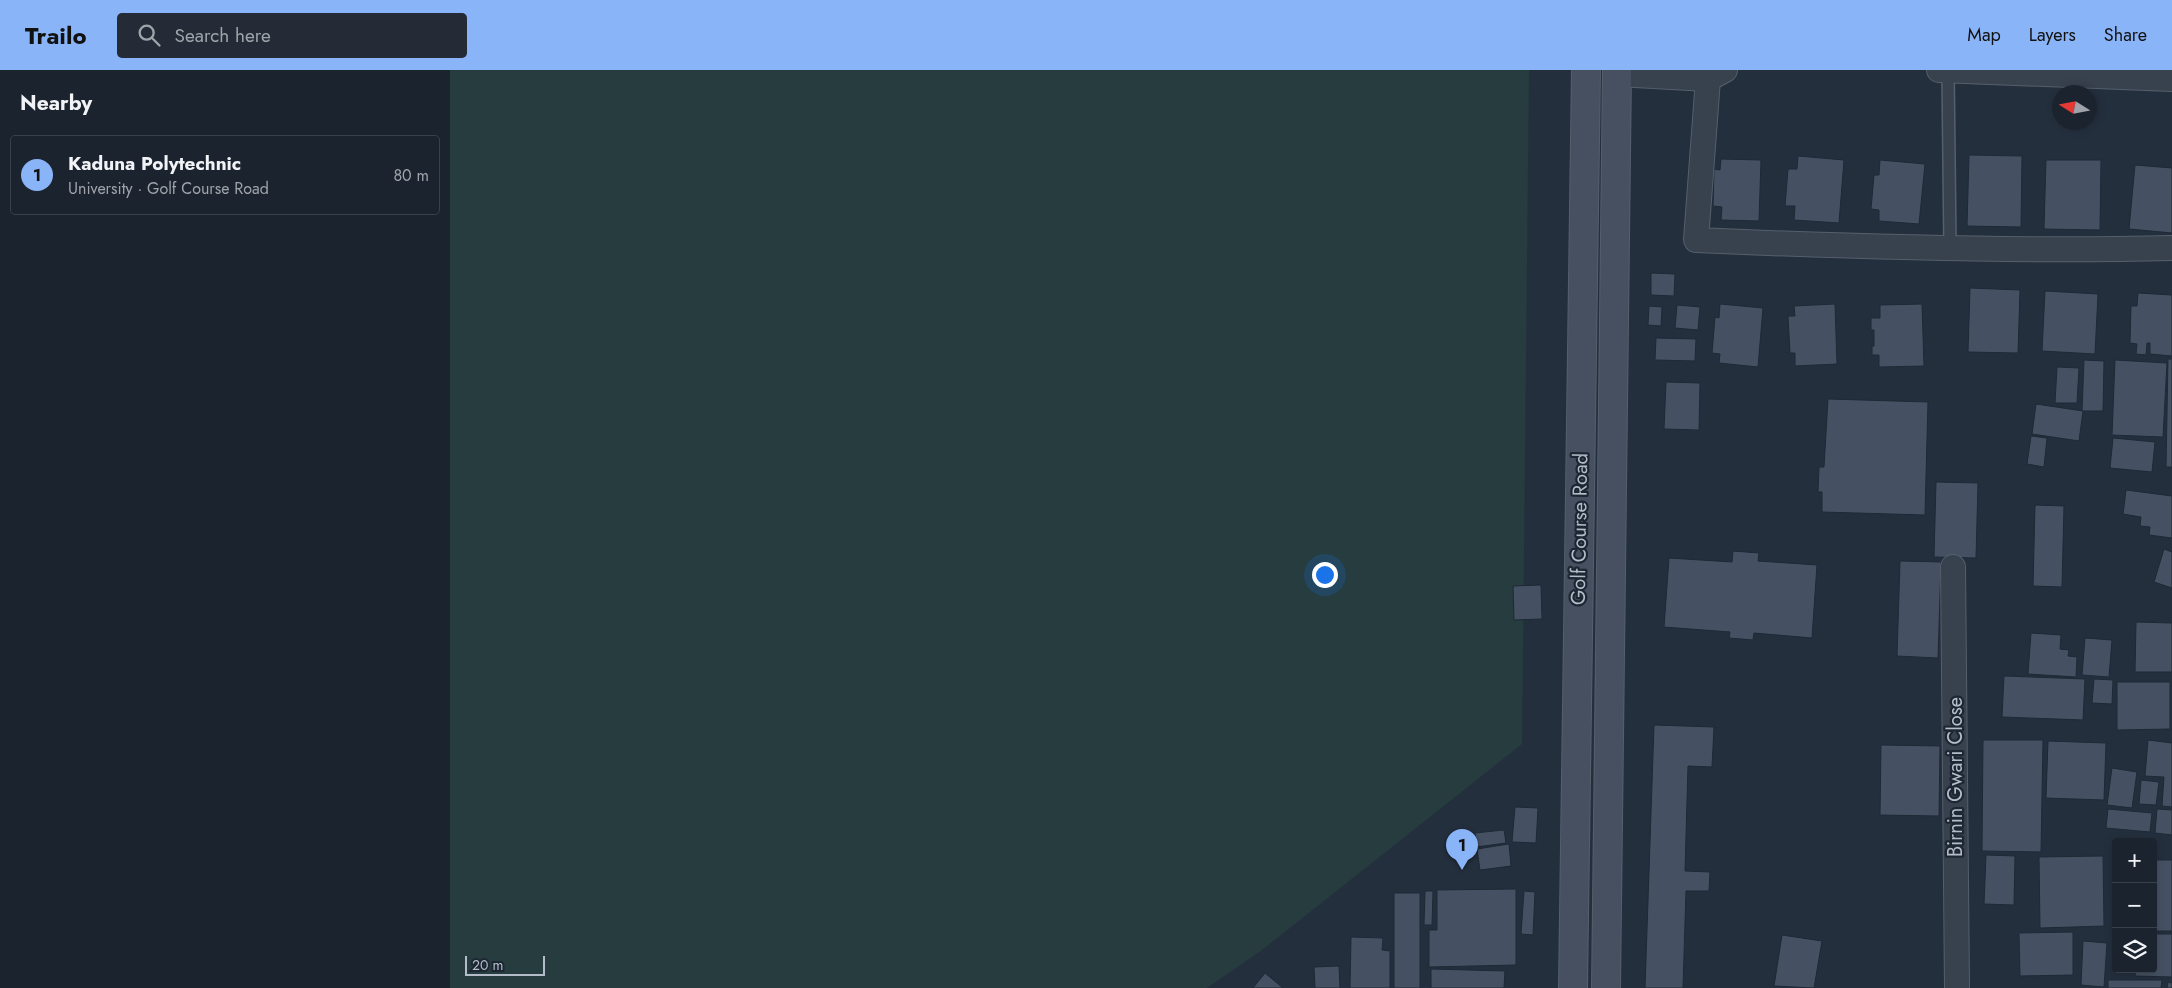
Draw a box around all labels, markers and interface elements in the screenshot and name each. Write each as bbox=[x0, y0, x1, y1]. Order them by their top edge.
search box bbox=[117, 13, 467, 58]
text: Trailo bbox=[25, 18, 87, 53]
icon: search bbox=[135, 21, 163, 49]
text: Search here bbox=[175, 22, 271, 49]
text: Map bbox=[1967, 22, 2001, 48]
text: Layers bbox=[2029, 22, 2076, 48]
text: Share bbox=[2104, 22, 2147, 48]
north arrow bbox=[2052, 85, 2097, 130]
text: Nearby bbox=[20, 88, 92, 118]
text: Kaduna Polytechnic bbox=[68, 150, 241, 177]
text: 1 bbox=[33, 164, 41, 187]
text: 80 m bbox=[393, 164, 429, 187]
text: University · Golf Course Road bbox=[68, 177, 269, 200]
street label: Golf Course Road bbox=[1564, 453, 1595, 605]
your location bbox=[1312, 562, 1338, 588]
street label: Birnin Gwari Close bbox=[1941, 697, 1970, 857]
pin: 1 bbox=[1446, 829, 1478, 870]
map controls bbox=[2112, 838, 2157, 973]
button: + bbox=[2112, 838, 2157, 883]
button: − bbox=[2112, 883, 2157, 928]
button: layers bbox=[2112, 928, 2157, 973]
scale bar bbox=[465, 953, 545, 976]
text: 20 m bbox=[472, 955, 504, 975]

